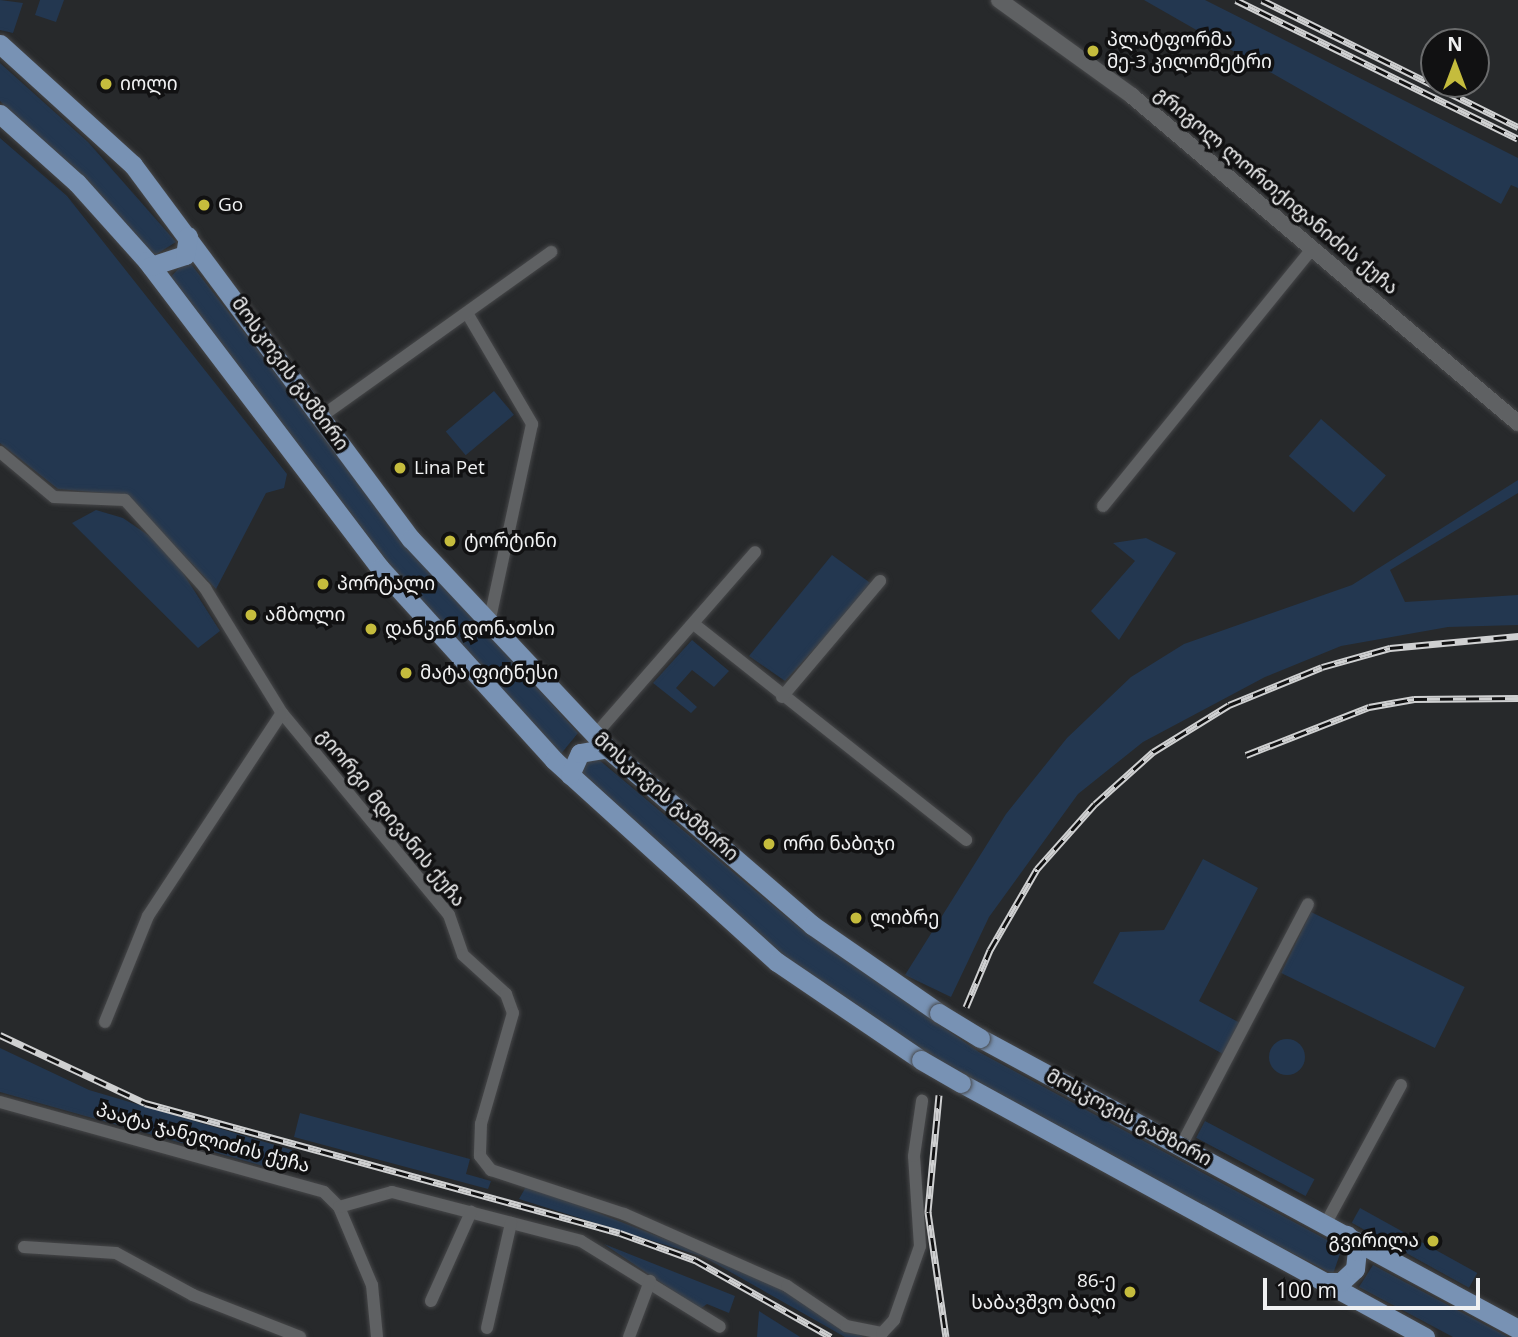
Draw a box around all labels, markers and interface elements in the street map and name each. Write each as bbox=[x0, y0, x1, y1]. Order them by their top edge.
north arrow bbox=[1420, 28, 1490, 98]
place label: პლატფორმა მე-3 კილომეტრი bbox=[1107, 29, 1272, 73]
text: N bbox=[1447, 31, 1463, 57]
marker: პლატფორმა მე-3 კილომეტრი bbox=[1085, 43, 1101, 59]
place label: იოლი bbox=[120, 73, 178, 95]
marker: იოლი bbox=[98, 76, 114, 92]
street label: გრიგოლ ლორთქიფანიძის ქუჩა bbox=[1150, 82, 1402, 300]
place label: Go bbox=[218, 194, 243, 216]
marker: Go bbox=[196, 197, 212, 213]
street label: მოსკოვის გამზირი bbox=[227, 293, 353, 455]
place label: Lina Pet bbox=[414, 457, 485, 479]
marker: Lina Pet bbox=[392, 460, 408, 476]
place label: ტორტინი bbox=[464, 530, 557, 552]
marker: ტორტინი bbox=[442, 533, 458, 549]
place label: პორტალი bbox=[337, 573, 435, 595]
marker: პორტალი bbox=[315, 576, 331, 592]
place label: ამბოლი bbox=[265, 604, 345, 626]
marker: ამბოლი bbox=[243, 607, 259, 623]
place label: დანკინ დონათსი bbox=[385, 618, 555, 640]
marker: დანკინ დონათსი bbox=[363, 621, 379, 637]
place label: მატა ფიტნესი bbox=[420, 662, 558, 684]
marker: მატა ფიტნესი bbox=[398, 665, 414, 681]
street label: გიორგი მდივანის ქუჩა bbox=[312, 724, 470, 912]
street label: მოსკოვის გამზირი bbox=[589, 728, 743, 866]
place label: ორი ნაბიჯი bbox=[783, 833, 895, 855]
marker: ორი ნაბიჯი bbox=[761, 836, 777, 852]
place label: ლიბრე bbox=[870, 907, 939, 929]
marker: ლიბრე bbox=[848, 910, 864, 926]
street label: მოსკოვის გამზირი bbox=[1042, 1065, 1216, 1171]
street label: პაატა ჯანელიძის ქუჩა bbox=[94, 1098, 312, 1178]
place label: გვირილა bbox=[1328, 1230, 1419, 1252]
marker: გვირილა bbox=[1425, 1233, 1441, 1249]
scale bar bbox=[1266, 1264, 1483, 1308]
place label: 86-ე საბავშვო ბაღი bbox=[971, 1270, 1116, 1314]
text: 100 m bbox=[1276, 1276, 1337, 1304]
marker: 86-ე საბავშვო ბაღი bbox=[1122, 1284, 1138, 1300]

